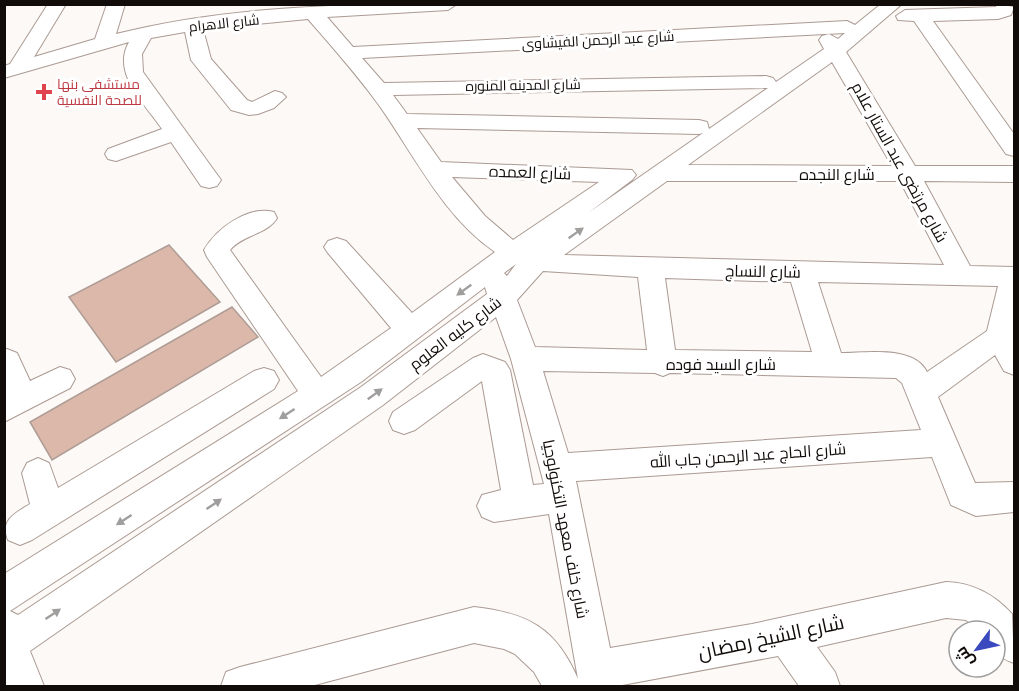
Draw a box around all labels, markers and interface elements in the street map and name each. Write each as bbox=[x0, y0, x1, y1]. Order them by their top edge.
street label: شارع الاهرام bbox=[188, 9, 260, 37]
street label: شارع عبد الرحمن الفيشاوى bbox=[521, 26, 675, 54]
place label: مستشفى بنها للصحة النفسية bbox=[57, 74, 142, 110]
street label: شارع المدينه المنوره bbox=[465, 74, 581, 96]
street label: شارع مرتضى عبد الستار علام bbox=[846, 78, 953, 247]
marker: مستشفى بنها للصحة النفسية bbox=[35, 83, 53, 101]
street label: شارع العمده bbox=[488, 160, 572, 185]
street label: شارع النجده bbox=[799, 163, 875, 186]
one-way arrow bbox=[568, 227, 584, 239]
street label: شارع النساج bbox=[725, 259, 801, 284]
one-way arrow bbox=[457, 284, 472, 296]
street label: شارع كليه العلوم bbox=[404, 291, 506, 376]
street label: شارع السيد فوده bbox=[666, 353, 776, 376]
one-way arrow bbox=[367, 388, 383, 400]
one-way arrow bbox=[279, 408, 295, 419]
street label: شارع خلف معهد التكنولوجيا bbox=[537, 437, 594, 621]
street label: شارع الحاج عبد الرحمن جاب الله bbox=[649, 437, 847, 474]
one-way arrow bbox=[206, 498, 222, 510]
one-way arrow bbox=[115, 515, 132, 526]
street label: شارع الشيخ رمضان bbox=[695, 608, 847, 666]
one-way arrow bbox=[45, 609, 61, 620]
north arrow bbox=[947, 619, 1007, 679]
text: ش bbox=[950, 643, 979, 672]

